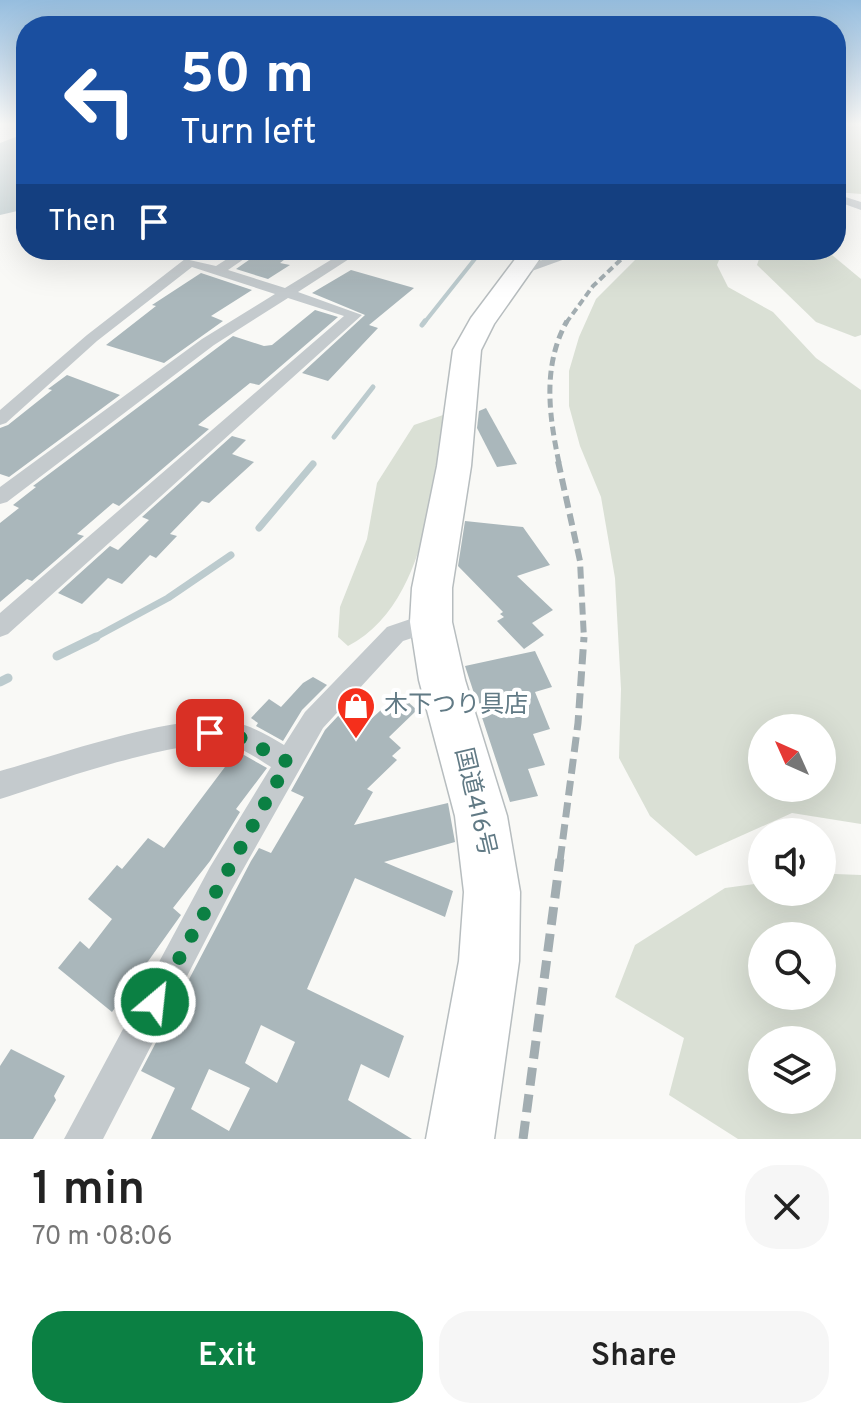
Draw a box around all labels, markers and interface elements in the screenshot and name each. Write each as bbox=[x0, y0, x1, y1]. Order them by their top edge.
text: 50 m bbox=[180, 42, 314, 112]
icon: left bbox=[48, 48, 152, 152]
text: Turn left bbox=[180, 111, 317, 157]
icon: arrive bbox=[132, 200, 176, 244]
text: Then bbox=[48, 204, 116, 241]
shop icon: 木下つり具店 bbox=[335, 685, 377, 740]
place label: 木下つり具店 bbox=[384, 691, 528, 721]
pin bbox=[176, 699, 244, 767]
icon: arrive bbox=[188, 711, 232, 755]
north arrow bbox=[748, 714, 836, 802]
map controls bbox=[748, 714, 836, 1114]
street label: 国道416号 bbox=[447, 745, 501, 859]
button: sound bbox=[748, 818, 836, 906]
button: search bbox=[748, 922, 836, 1010]
position arrow bbox=[113, 960, 197, 1044]
button: layers bbox=[748, 1026, 836, 1114]
text: 1 min bbox=[32, 1161, 145, 1221]
button: close bbox=[745, 1165, 829, 1249]
text: 70 m · 08:06 bbox=[32, 1221, 172, 1254]
button: Exit bbox=[32, 1311, 423, 1403]
button: Share bbox=[439, 1311, 829, 1403]

